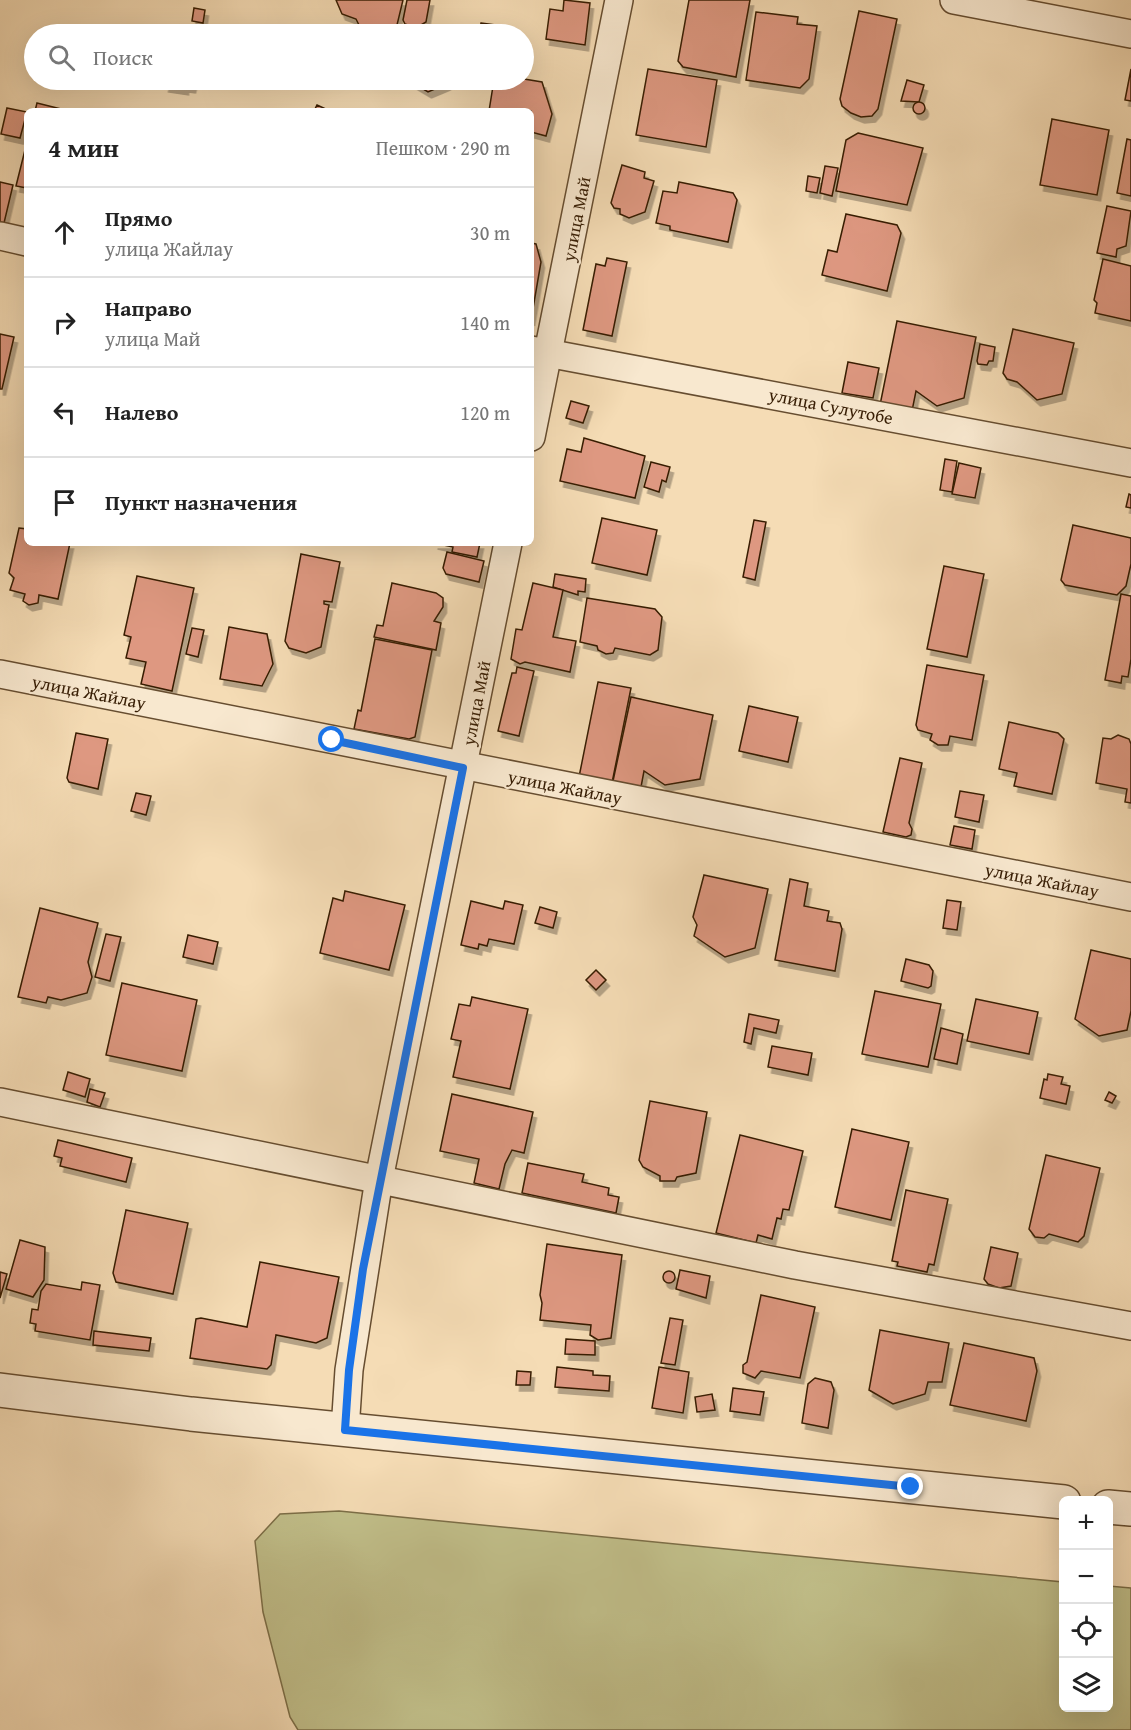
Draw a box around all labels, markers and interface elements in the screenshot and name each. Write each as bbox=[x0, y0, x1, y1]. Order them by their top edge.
search box bbox=[24, 24, 534, 90]
icon: search bbox=[45, 41, 78, 74]
text: Поиск bbox=[93, 41, 153, 73]
text: 4 мин bbox=[48, 128, 119, 167]
text: Пешком · 290 m bbox=[376, 133, 510, 162]
street label: улица Май bbox=[554, 174, 598, 265]
text: Прямо bbox=[105, 202, 172, 234]
icon: ahead bbox=[48, 216, 81, 249]
text: 30 m bbox=[470, 218, 510, 247]
text: улица Жайлау bbox=[105, 234, 233, 263]
text: Направо bbox=[105, 292, 192, 324]
icon: right bbox=[48, 306, 81, 339]
text: 140 m bbox=[460, 308, 510, 337]
text: улица Май bbox=[105, 324, 201, 353]
street label: улица Сулутобе bbox=[766, 381, 895, 431]
icon: left bbox=[48, 396, 81, 429]
text: Налево bbox=[105, 396, 178, 428]
text: 120 m bbox=[460, 398, 510, 427]
icon: arrive bbox=[48, 486, 81, 519]
text: Пункт назначения bbox=[105, 486, 297, 518]
street label: улица Май bbox=[454, 658, 498, 749]
street label: улица Жайлау bbox=[29, 668, 148, 716]
route start bbox=[318, 726, 344, 752]
street label: улица Жайлау bbox=[505, 763, 624, 811]
street label: улица Жайлау bbox=[982, 856, 1101, 904]
route end bbox=[897, 1473, 923, 1499]
map controls bbox=[1059, 1496, 1113, 1712]
button: + bbox=[1059, 1496, 1113, 1550]
button: − bbox=[1059, 1550, 1113, 1604]
button: locate bbox=[1059, 1604, 1113, 1658]
button: layers bbox=[1059, 1658, 1113, 1712]

